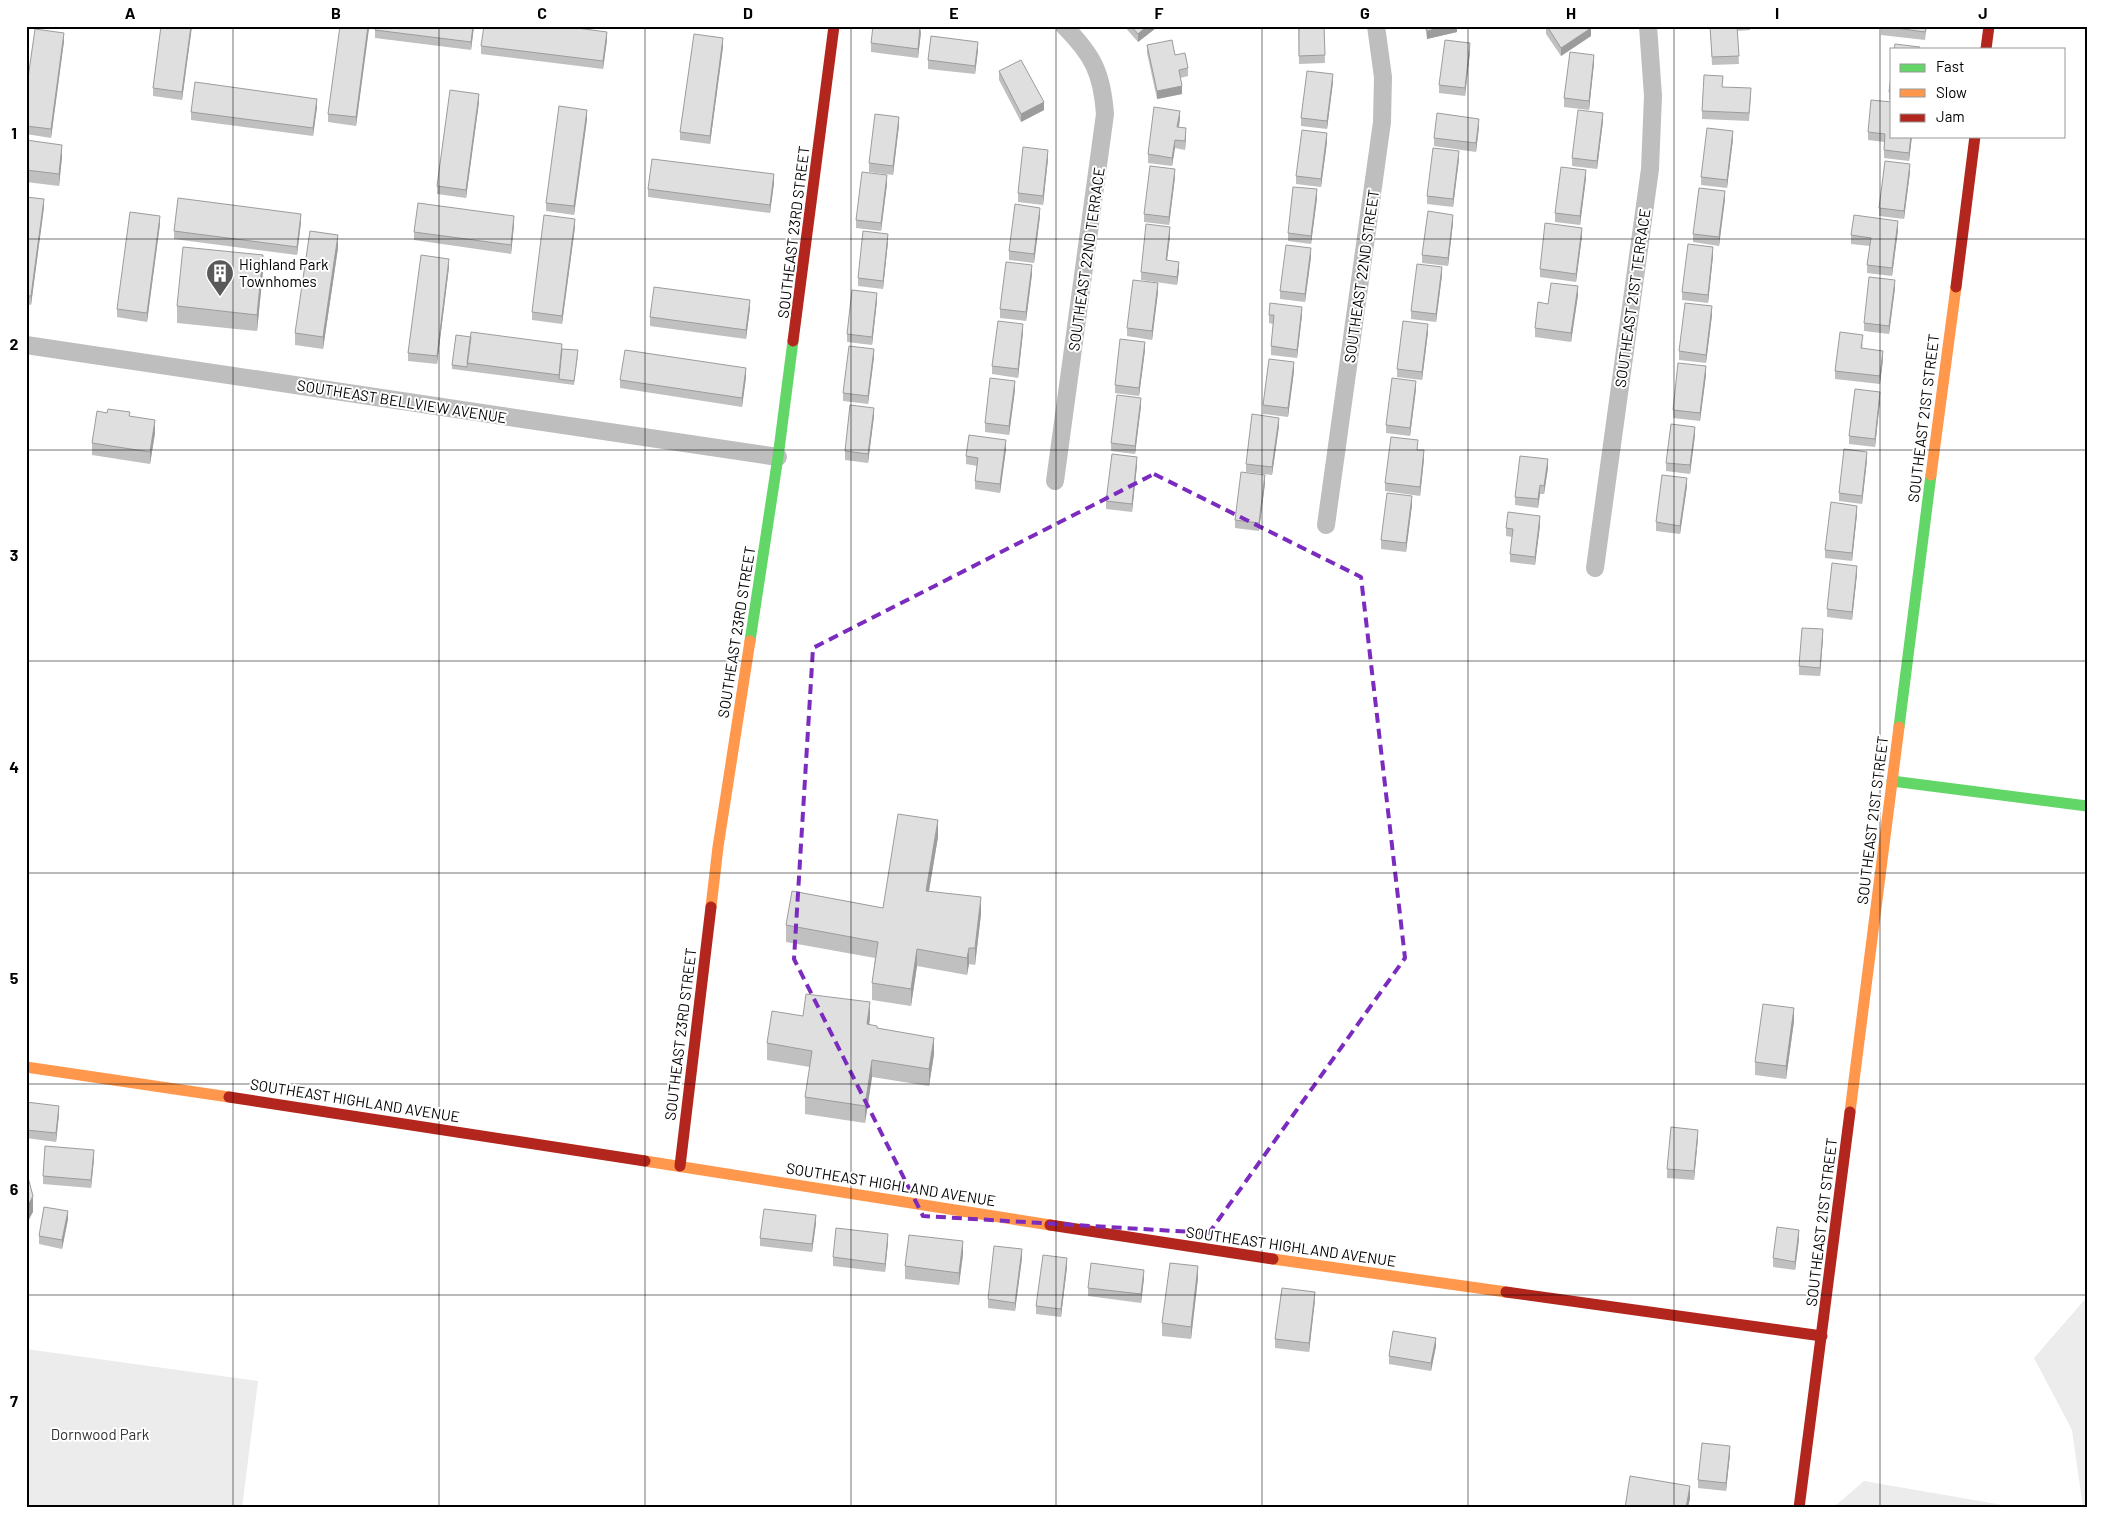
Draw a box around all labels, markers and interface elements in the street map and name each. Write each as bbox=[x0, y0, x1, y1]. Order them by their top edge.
text: A bbox=[125, 3, 136, 22]
text: B bbox=[331, 3, 341, 22]
text: C bbox=[537, 3, 547, 22]
text: D bbox=[743, 3, 753, 22]
text: E bbox=[949, 3, 959, 22]
text: F bbox=[1155, 3, 1164, 22]
text: G bbox=[1360, 3, 1370, 22]
text: H bbox=[1566, 3, 1576, 22]
text: I bbox=[1775, 3, 1779, 22]
text: J bbox=[1978, 3, 1988, 22]
legend bbox=[1890, 48, 2066, 138]
text: Fast bbox=[1936, 57, 1964, 75]
text: Slow bbox=[1936, 83, 1967, 101]
text: Jam bbox=[1936, 107, 1965, 125]
text: 1 bbox=[11, 123, 17, 142]
street label: SOUTHEAST 23RD STREET bbox=[773, 145, 813, 319]
street label: SOUTHEAST 22ND TERRACE bbox=[1064, 166, 1108, 352]
street label: SOUTHEAST 22ND STREET bbox=[1340, 188, 1382, 364]
street label: SOUTHEAST 21ST TERRACE bbox=[1611, 207, 1653, 389]
place label: Highland Park Townhomes bbox=[239, 255, 329, 290]
building icon: Highland Park Townhomes bbox=[205, 258, 235, 297]
street label: SOUTHEAST 21ST STREET bbox=[1904, 333, 1942, 503]
text: 2 bbox=[10, 334, 19, 353]
street label: SOUTHEAST BELLVIEW AVENUE bbox=[296, 376, 508, 426]
text: 3 bbox=[10, 545, 18, 564]
street label: SOUTHEAST 23RD STREET bbox=[714, 545, 758, 719]
street label: SOUTHEAST 21ST STREET bbox=[1853, 735, 1891, 905]
text: 4 bbox=[9, 757, 19, 776]
street label: SOUTHEAST 23RD STREET bbox=[660, 947, 700, 1121]
text: 5 bbox=[10, 968, 19, 987]
street label: SOUTHEAST HIGHLAND AVENUE bbox=[249, 1075, 461, 1125]
street label: SOUTHEAST 21ST STREET bbox=[1802, 1137, 1840, 1307]
street label: SOUTHEAST HIGHLAND AVENUE bbox=[785, 1159, 997, 1209]
text: 6 bbox=[10, 1179, 19, 1198]
street label: SOUTHEAST HIGHLAND AVENUE bbox=[1185, 1222, 1397, 1270]
text: 7 bbox=[10, 1391, 18, 1410]
park label: Dornwood Park bbox=[51, 1425, 150, 1443]

